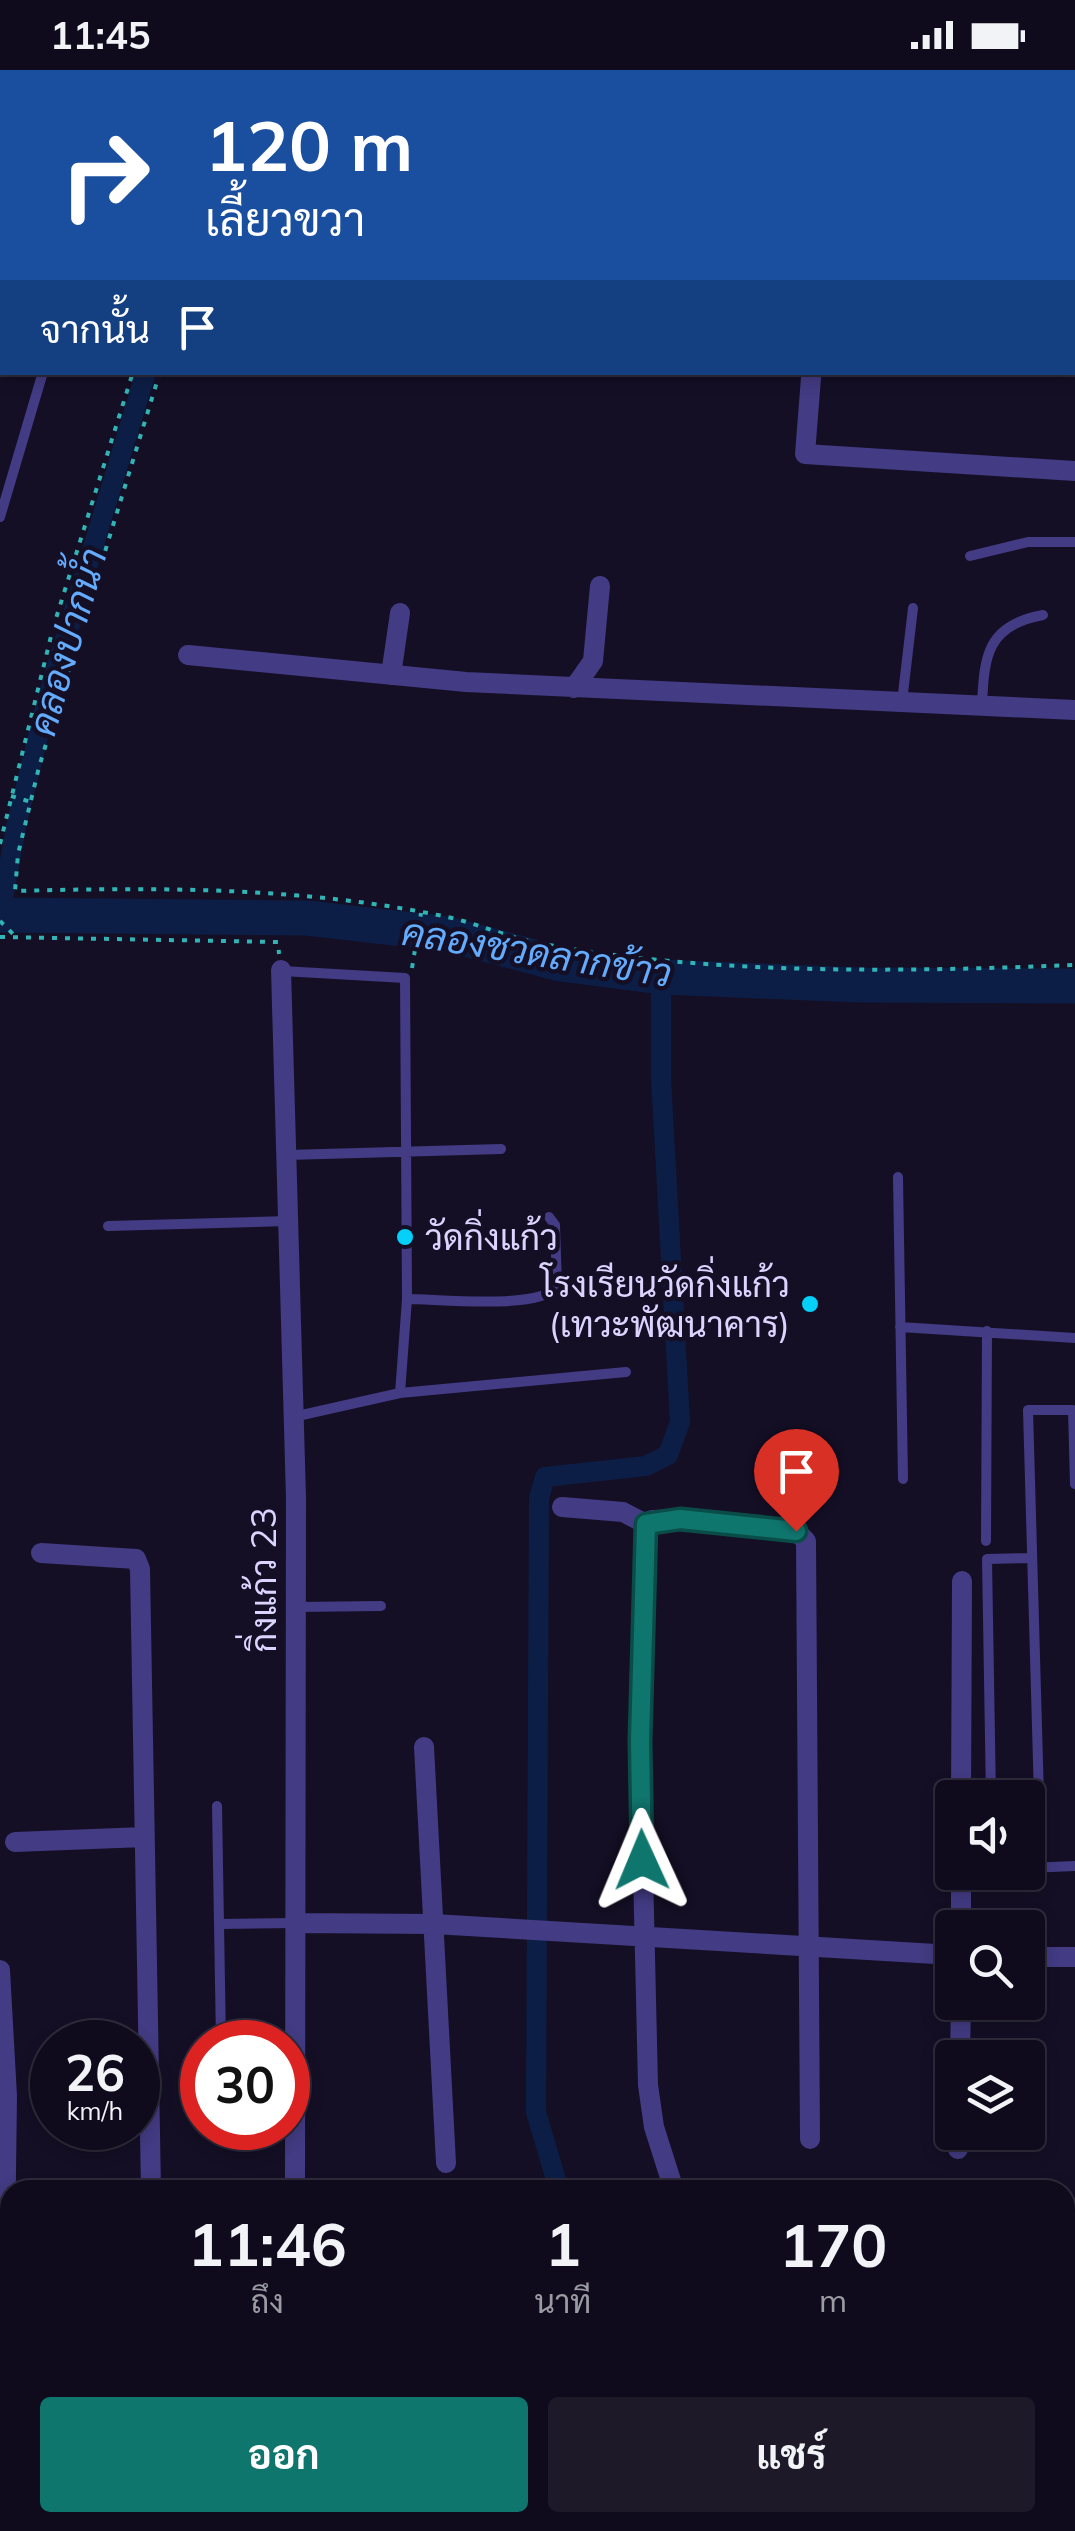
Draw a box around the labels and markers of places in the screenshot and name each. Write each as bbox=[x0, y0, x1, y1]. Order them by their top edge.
place label: วัดกิ่งแก้ว bbox=[425, 1209, 558, 1259]
marker: วัดกิ่งแก้ว bbox=[394, 1226, 416, 1248]
place label: โรงเรียนวัดกิ่งแก้ว (เทวะพัฒนาคาร) bbox=[539, 1256, 790, 1346]
marker: โรงเรียนวัดกิ่งแก้ว (เทวะพัฒนาคาร) bbox=[799, 1293, 821, 1315]
pin bbox=[754, 1429, 839, 1532]

